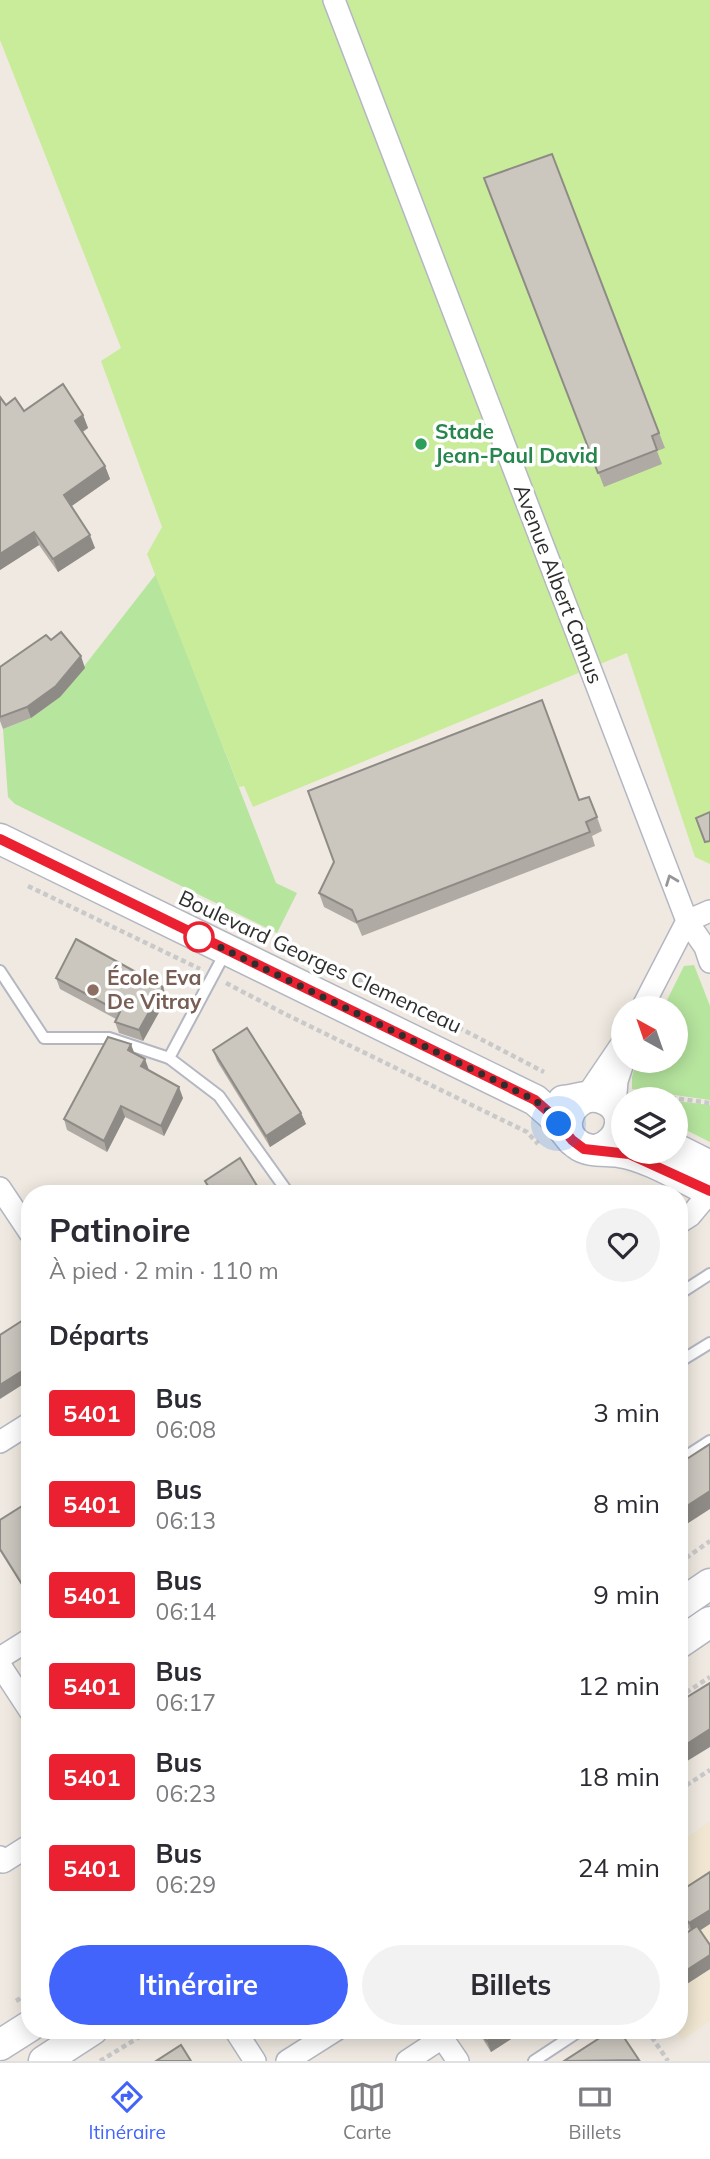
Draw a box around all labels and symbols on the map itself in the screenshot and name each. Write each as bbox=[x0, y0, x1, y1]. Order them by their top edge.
place label: Stade Jean-Paul David bbox=[435, 418, 598, 468]
marker: Stade Jean-Paul David bbox=[413, 436, 429, 452]
street label: Avenue Albert Camus bbox=[509, 480, 609, 687]
one-way arrow bbox=[665, 874, 679, 886]
street label: Boulevard Georges Clemenceau bbox=[175, 884, 466, 1038]
unlabelled marker bbox=[184, 922, 214, 952]
place label: École Eva De Vitray bbox=[107, 964, 202, 1014]
marker: École Eva De Vitray bbox=[85, 982, 101, 998]
north arrow bbox=[611, 996, 688, 1073]
your location bbox=[541, 1106, 576, 1141]

